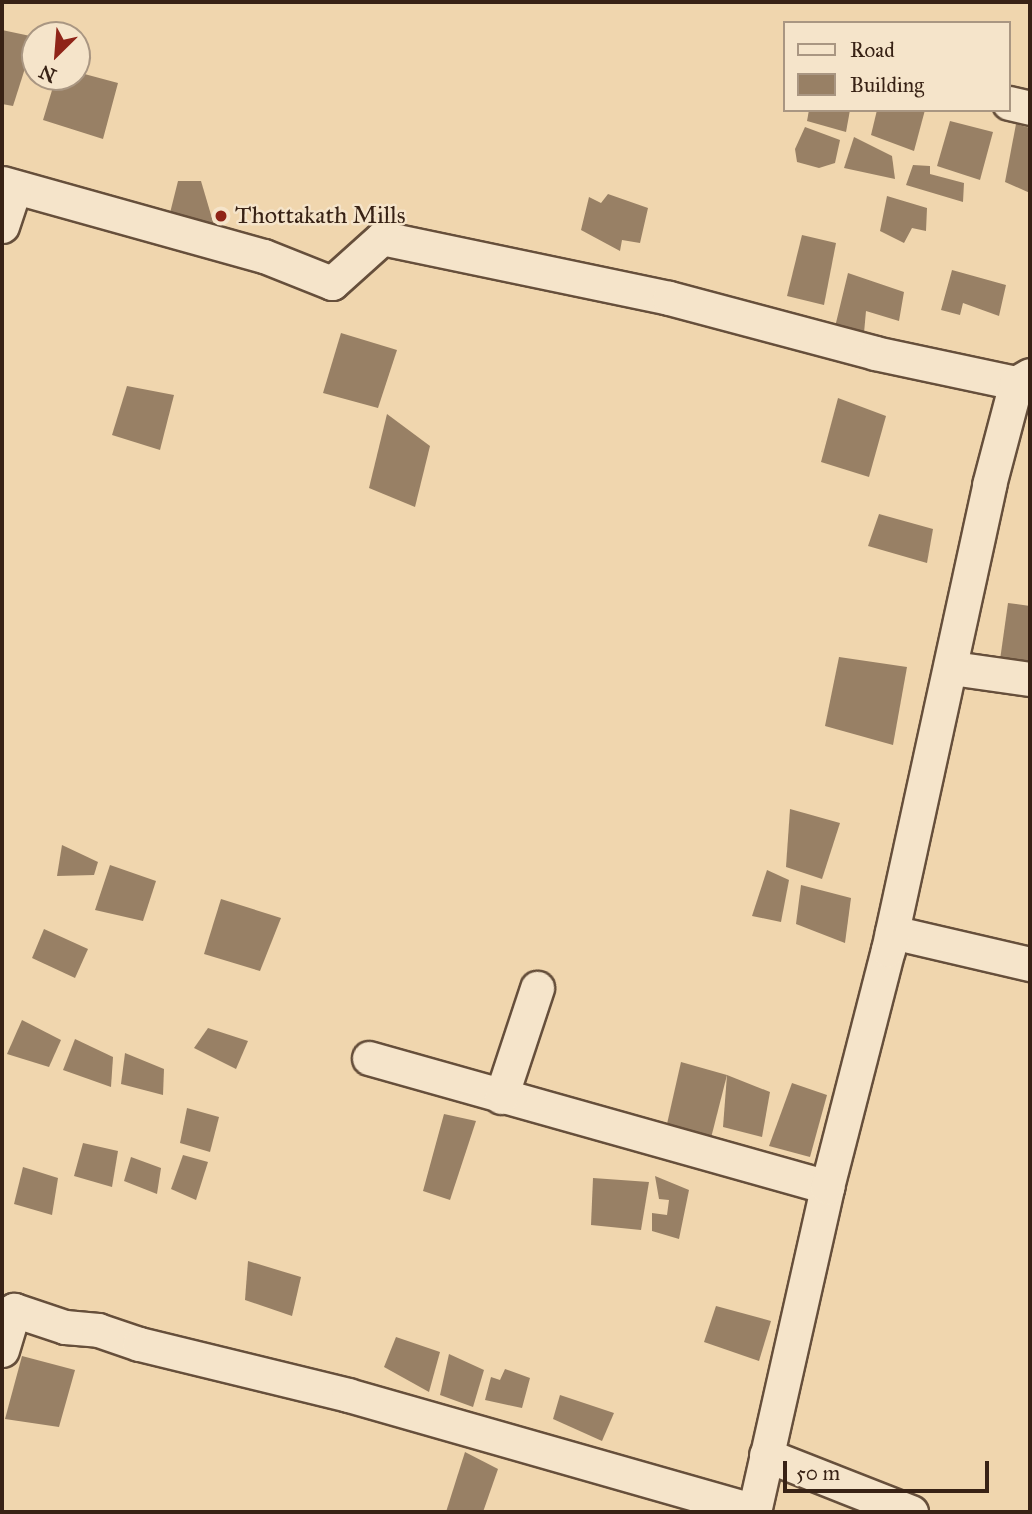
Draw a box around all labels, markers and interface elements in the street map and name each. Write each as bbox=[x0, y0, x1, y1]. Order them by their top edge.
north arrow bbox=[21, 21, 91, 91]
legend bbox=[783, 21, 1011, 112]
text: Road bbox=[850, 37, 895, 63]
text: N bbox=[36, 60, 60, 88]
text: Building bbox=[850, 72, 924, 98]
place label: Thottakath Mills bbox=[235, 202, 405, 230]
marker: Thottakath Mills bbox=[213, 208, 229, 224]
scale bar bbox=[787, 1448, 993, 1492]
text: 50 m bbox=[796, 1460, 840, 1486]

